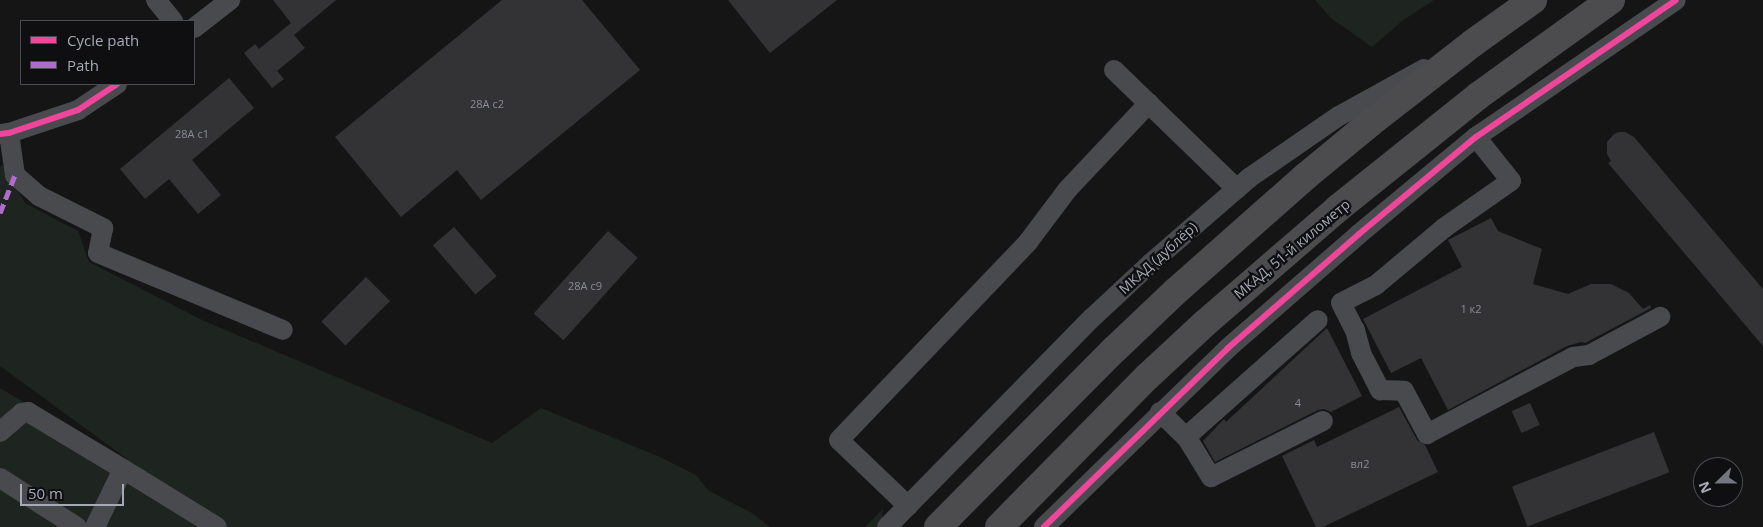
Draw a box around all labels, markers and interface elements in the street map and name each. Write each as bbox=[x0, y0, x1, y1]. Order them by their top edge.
legend bbox=[20, 20, 195, 85]
text: Cycle path bbox=[67, 30, 139, 50]
text: Path bbox=[67, 55, 99, 75]
house number: 28А с2 bbox=[470, 97, 504, 111]
house number: 28А с1 bbox=[175, 127, 209, 141]
street label: МКАД, 51-й километр bbox=[1231, 196, 1353, 302]
street label: МКАД (дублёр) bbox=[1115, 219, 1201, 297]
house number: 28А с9 bbox=[568, 279, 602, 293]
house number: 1 к2 bbox=[1460, 302, 1482, 316]
house number: 4 bbox=[1295, 396, 1301, 410]
house number: вл2 bbox=[1351, 457, 1369, 471]
north arrow bbox=[1693, 457, 1743, 507]
scale bar bbox=[22, 474, 126, 506]
text: N bbox=[1694, 479, 1716, 496]
text: 50 m bbox=[28, 483, 63, 503]

